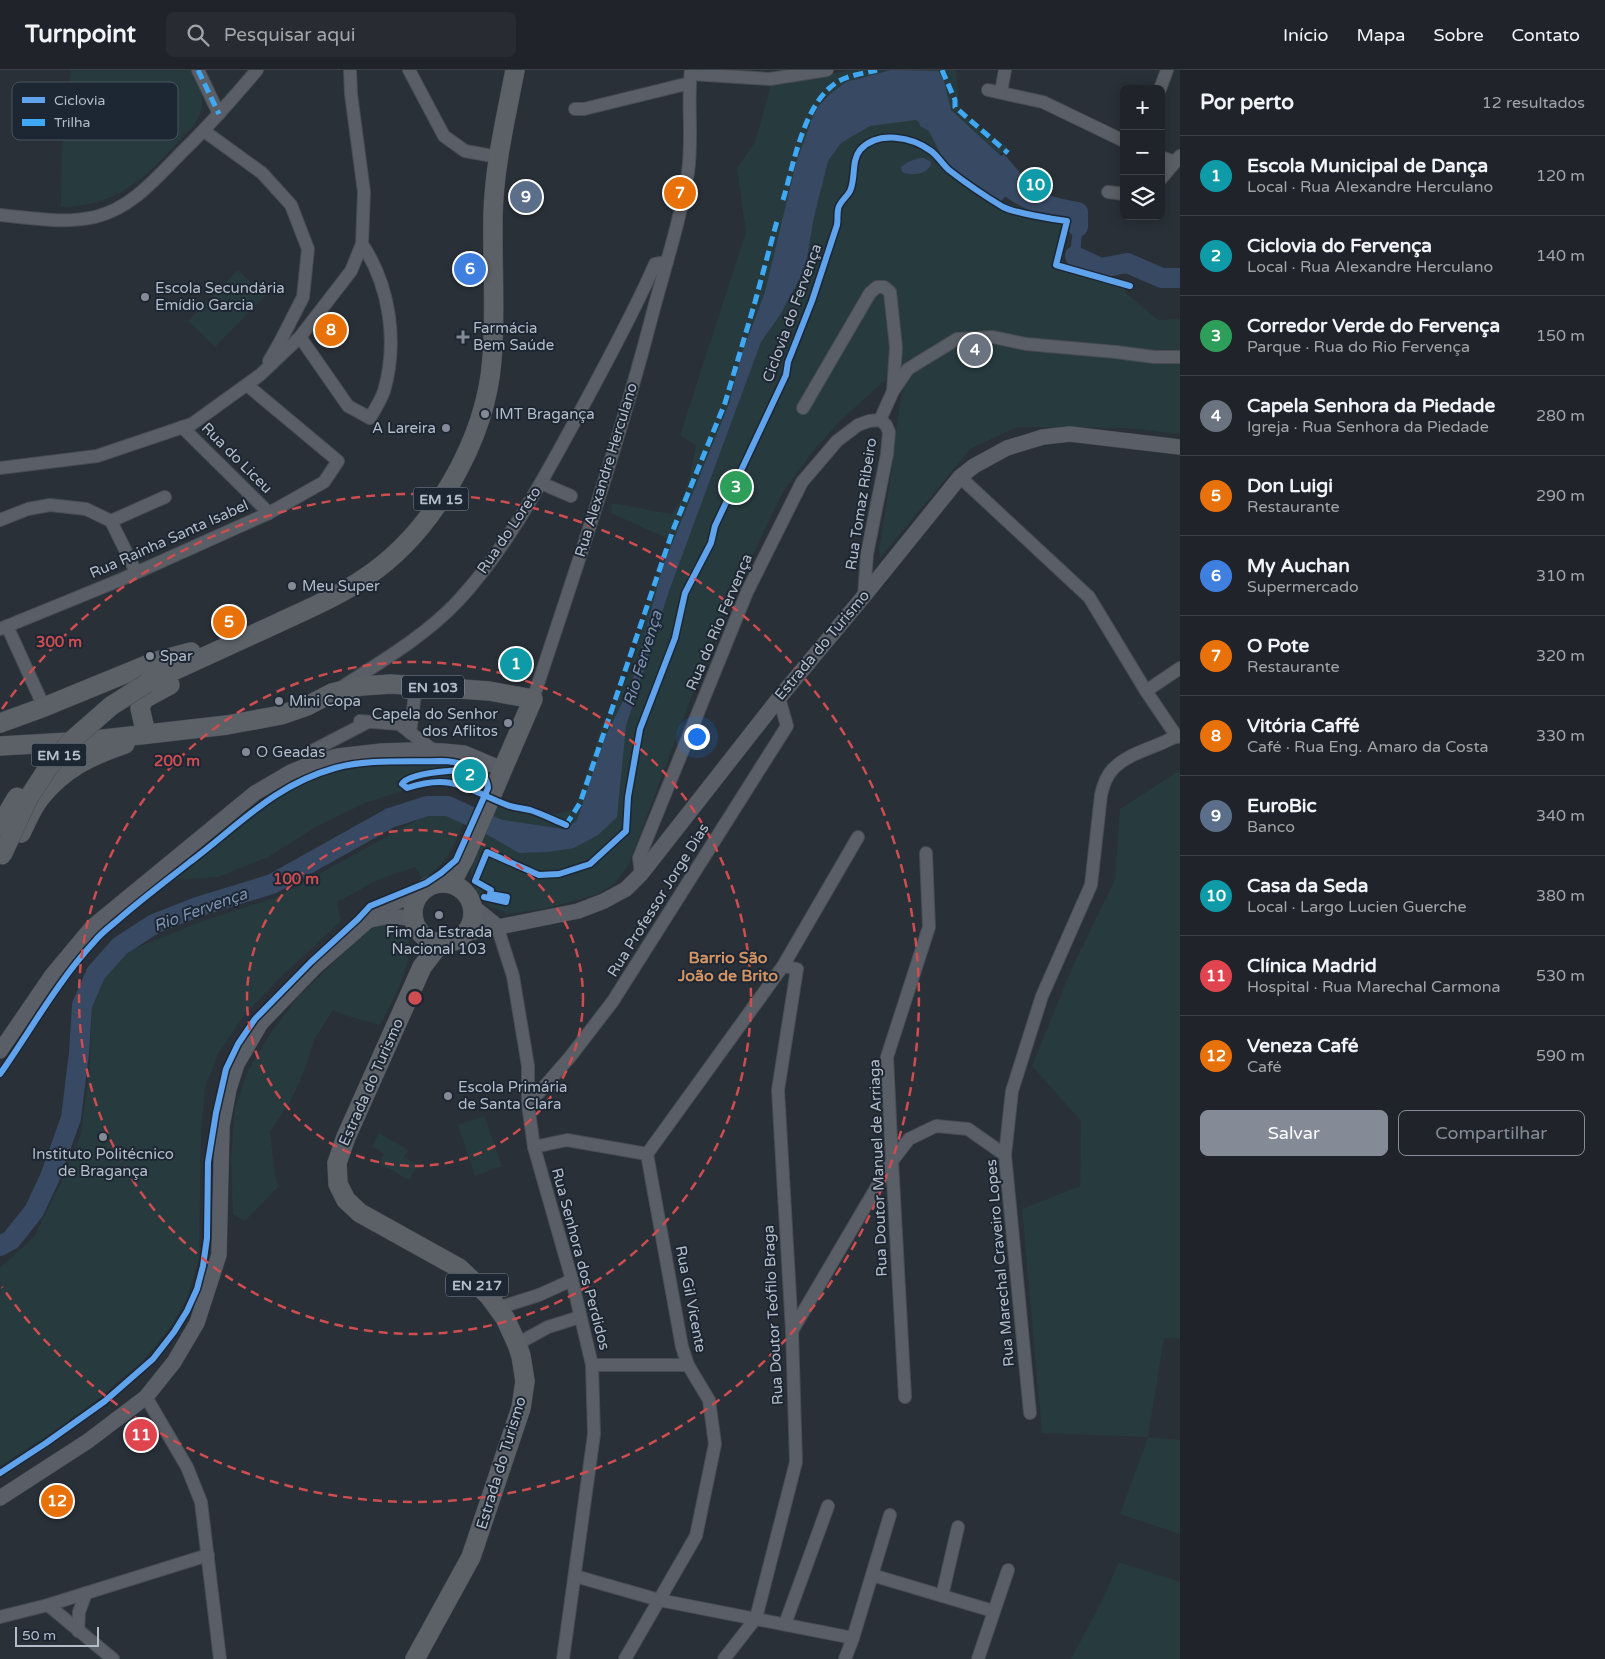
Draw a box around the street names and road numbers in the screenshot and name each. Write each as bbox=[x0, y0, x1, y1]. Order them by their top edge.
street label: Ciclovia do Fervença bbox=[759, 241, 825, 385]
street label: Rua Alexandre Herculano bbox=[571, 381, 641, 559]
street label: Rua do Liceu bbox=[198, 419, 276, 497]
street label: Rua Tomaz Ribeiro bbox=[842, 437, 880, 571]
street label: Rua do Loreto bbox=[473, 483, 545, 577]
road number: EM 15 bbox=[414, 488, 468, 510]
street label: Rua Rainha Santa Isabel bbox=[87, 496, 251, 582]
street label: Rua do Rio Fervença bbox=[682, 551, 756, 693]
street label: Estrada do Turismo bbox=[771, 586, 873, 704]
road number: EN 103 bbox=[402, 676, 464, 698]
road number: EM 15 bbox=[32, 744, 86, 766]
street label: Rua Professor Jorge Dias bbox=[603, 820, 713, 980]
street label: Estrada do Turismo bbox=[335, 1015, 407, 1149]
street label: Rua Doutor Manuel de Arriaga bbox=[865, 1059, 891, 1277]
street label: Rua Marechal Craveiro Lopes bbox=[982, 1159, 1018, 1367]
street label: Rua Senhora dos Perdidos bbox=[548, 1166, 614, 1352]
street label: Rua Doutor Teófilo Braga bbox=[759, 1225, 787, 1405]
street label: Rua Gil Vicente bbox=[672, 1244, 710, 1354]
road number: EN 217 bbox=[446, 1274, 508, 1296]
street label: Estrada do Turismo bbox=[472, 1395, 530, 1531]

